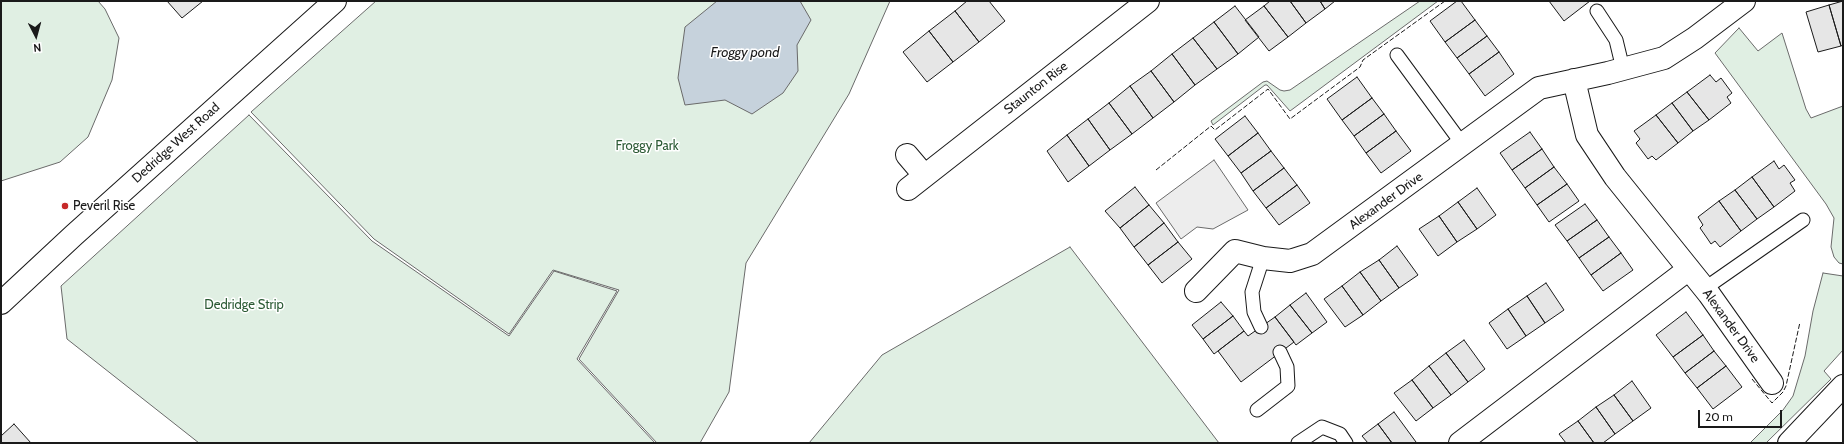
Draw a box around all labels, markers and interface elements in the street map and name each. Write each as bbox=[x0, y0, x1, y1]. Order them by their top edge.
north arrow bbox=[16, 16, 56, 56]
text: N bbox=[33, 41, 42, 55]
water label: Froggy pond bbox=[710, 45, 780, 61]
street label: Staunton Rise bbox=[1001, 58, 1071, 118]
street label: Dedridge West Road bbox=[129, 99, 223, 187]
park label: Froggy Park bbox=[615, 138, 679, 154]
street label: Alexander Drive bbox=[1346, 169, 1426, 233]
place label: Peveril Rise bbox=[73, 198, 135, 214]
marker: Peveril Rise bbox=[60, 201, 70, 211]
street label: Alexander Drive bbox=[1699, 286, 1763, 366]
park label: Dedridge Strip bbox=[204, 297, 284, 313]
scale bar bbox=[1700, 402, 1784, 428]
text: 20 m bbox=[1705, 409, 1733, 424]

